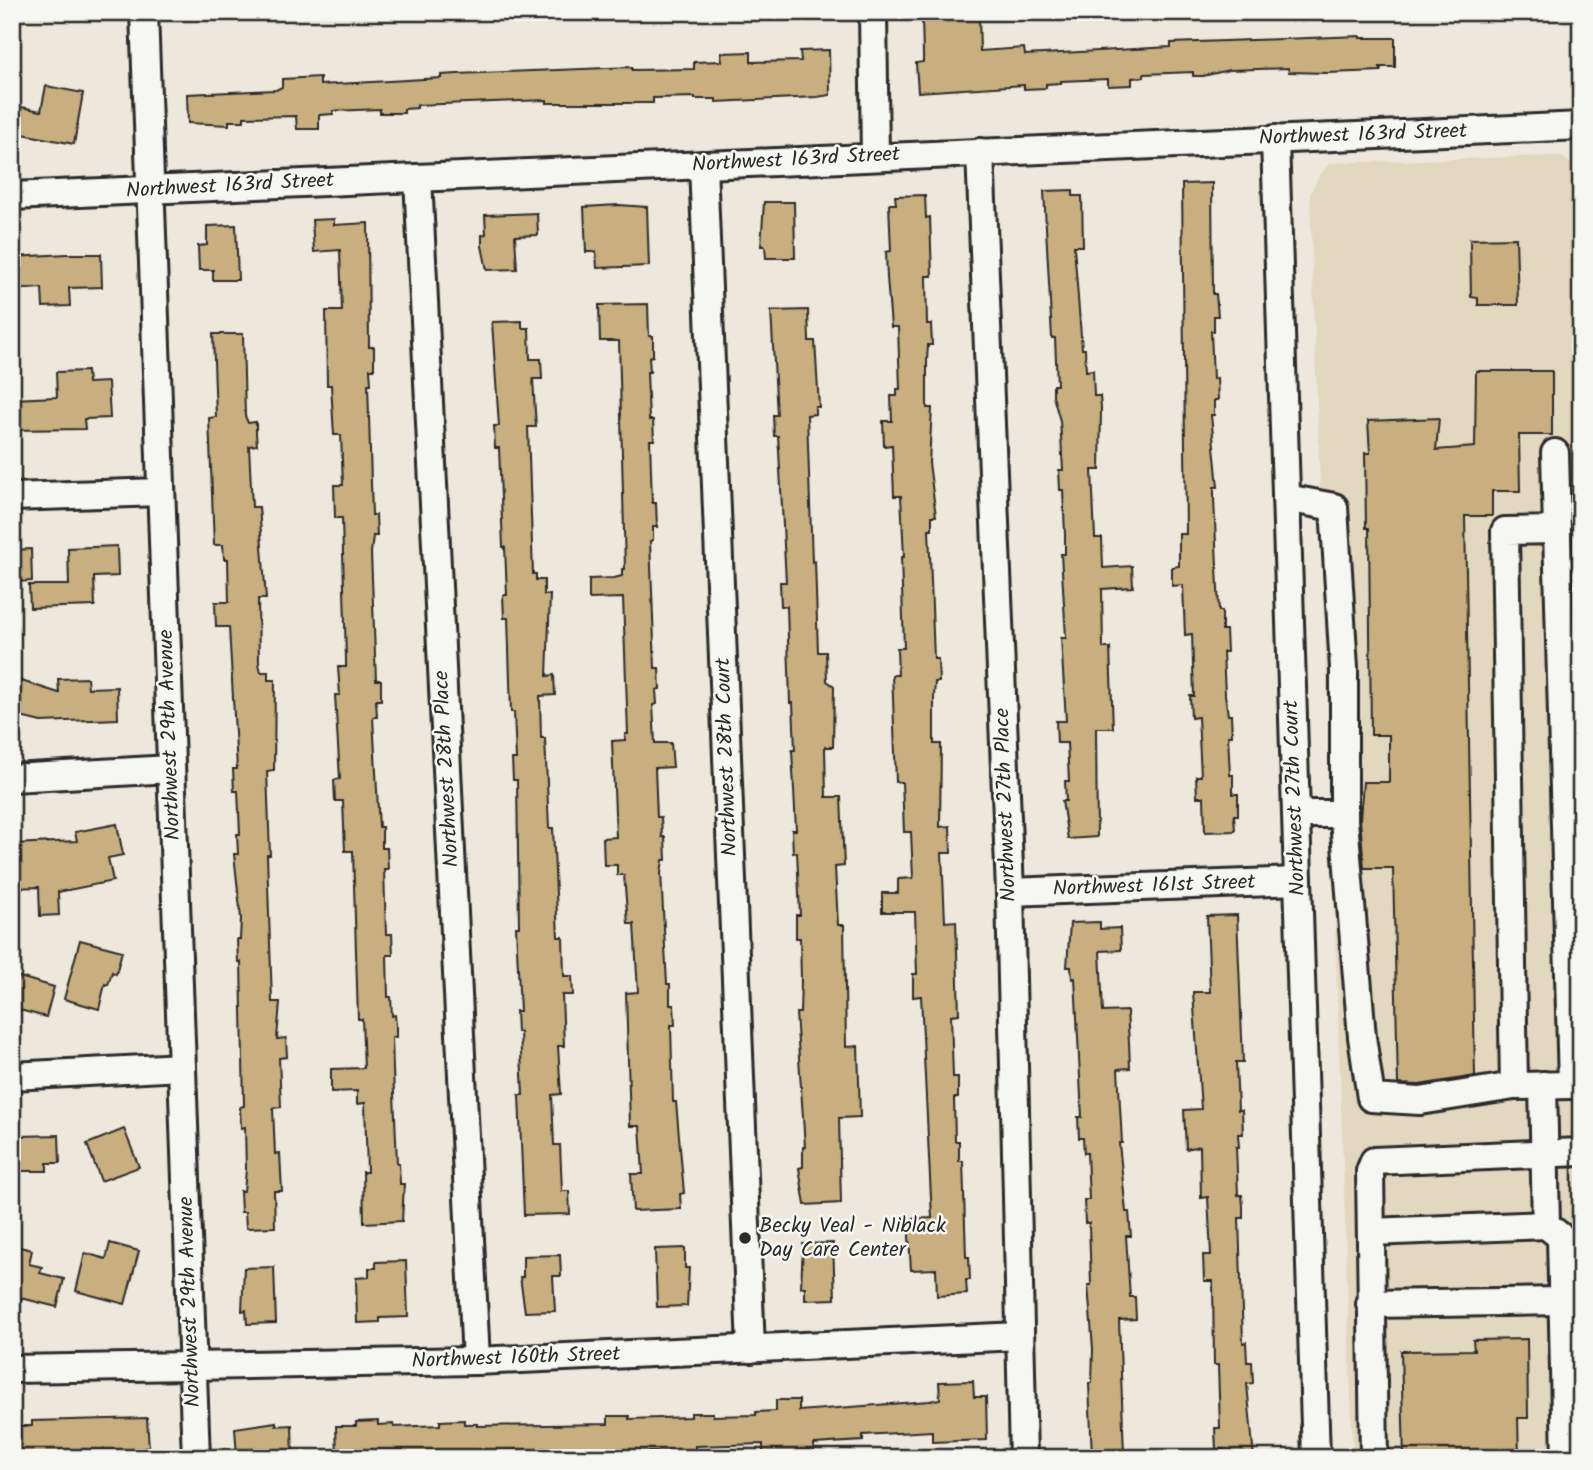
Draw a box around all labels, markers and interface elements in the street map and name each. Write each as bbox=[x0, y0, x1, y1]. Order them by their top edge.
street label: Northwest 163rd Street bbox=[1258, 115, 1469, 155]
street label: Northwest 163rd Street bbox=[691, 138, 902, 182]
street label: Northwest 163rd Street bbox=[125, 164, 336, 208]
street label: Northwest 29th Avenue bbox=[150, 628, 190, 841]
street label: Northwest 28th Court bbox=[707, 656, 747, 857]
street label: Northwest 28th Place bbox=[425, 669, 469, 868]
street label: Northwest 27th Court bbox=[1275, 699, 1315, 897]
street label: Northwest 27th Place bbox=[986, 707, 1026, 903]
street label: Northwest 161st Street bbox=[1052, 866, 1257, 906]
street label: Northwest 29th Avenue bbox=[170, 1195, 210, 1408]
place label: Becky Veal - Niblack Day Care Center bbox=[759, 1210, 946, 1267]
marker: Becky Veal - Niblack Day Care Center bbox=[737, 1230, 753, 1246]
street label: Northwest 160th Street bbox=[411, 1338, 622, 1378]

